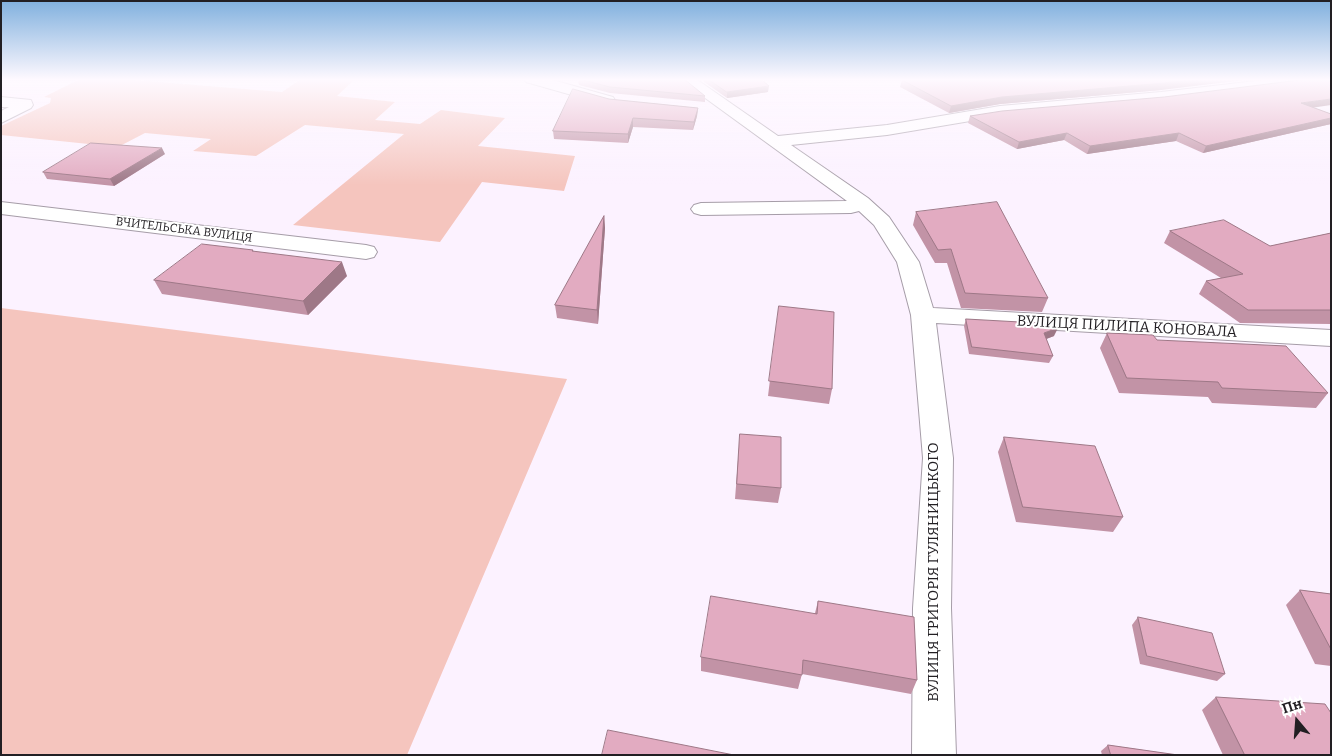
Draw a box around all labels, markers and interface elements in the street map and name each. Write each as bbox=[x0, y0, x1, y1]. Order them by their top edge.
street label: ВЧИТЕЛЬСЬКА ВУЛИЦЯ bbox=[115, 214, 253, 246]
street label: ВУЛИЦЯ ПИЛИПА КОНОВАЛА bbox=[1016, 312, 1238, 342]
street label: ВУЛИЦЯ ГРИГОРІЯ ГУЛЯНИЦЬКОГО bbox=[925, 442, 943, 702]
text: Пн bbox=[1280, 695, 1304, 717]
north arrow bbox=[1272, 696, 1322, 746]

